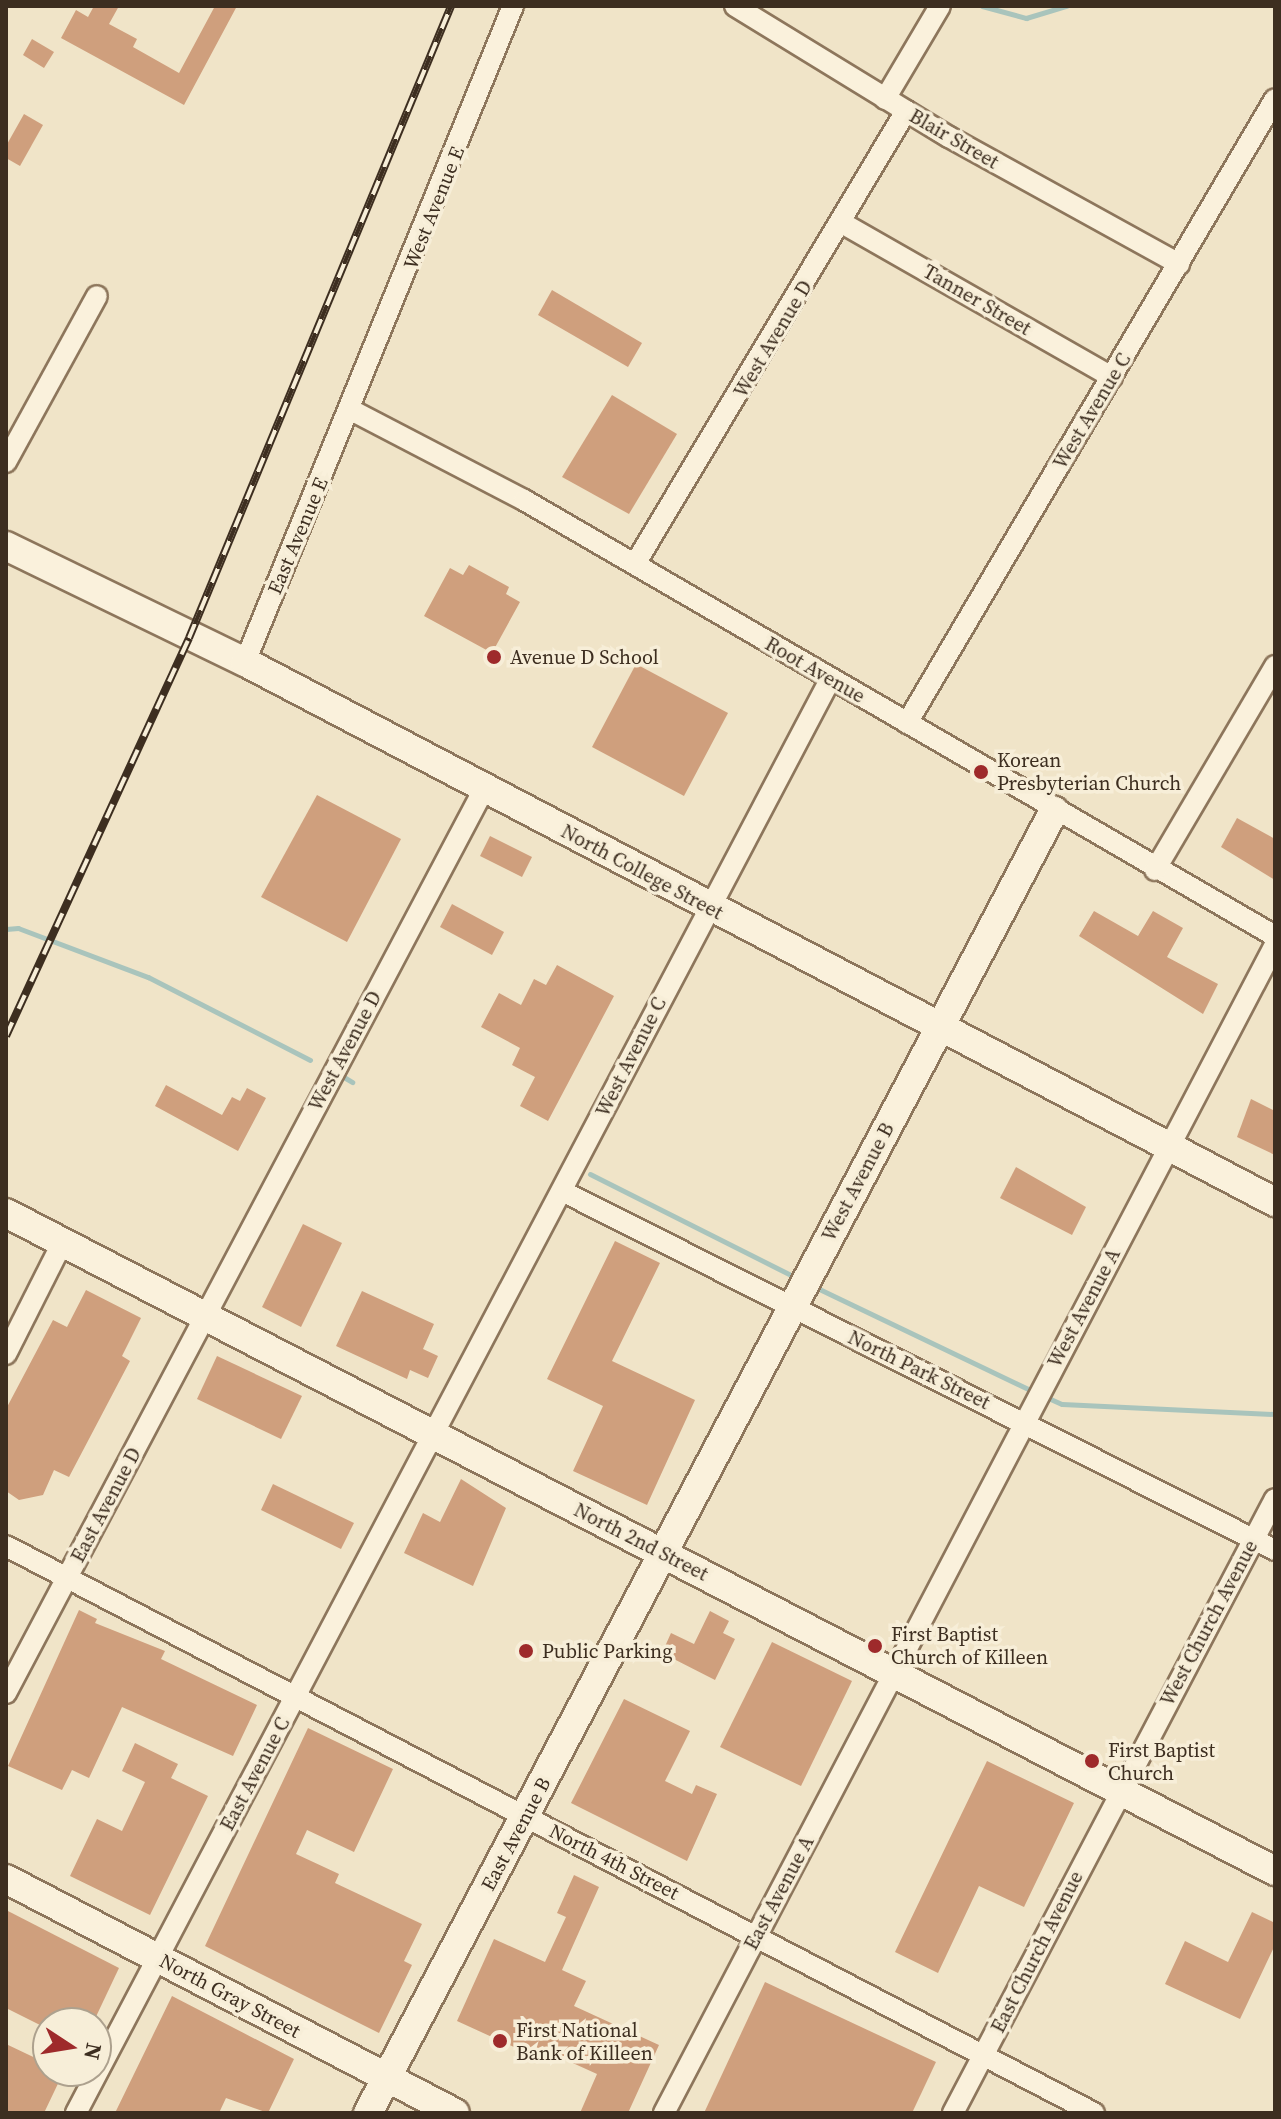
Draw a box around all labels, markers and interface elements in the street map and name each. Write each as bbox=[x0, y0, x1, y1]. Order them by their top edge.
street label: Blair Street bbox=[905, 104, 1003, 174]
street label: West Avenue E bbox=[398, 143, 470, 273]
street label: Tanner Street bbox=[919, 259, 1035, 341]
street label: West Avenue D bbox=[729, 276, 817, 402]
street label: West Avenue C bbox=[1048, 349, 1136, 473]
street label: East Avenue E bbox=[263, 474, 333, 598]
street label: Root Avenue bbox=[761, 632, 869, 708]
place label: Avenue D School bbox=[510, 645, 659, 669]
marker: Avenue D School bbox=[485, 648, 503, 666]
place label: Korean Presbyterian Church bbox=[997, 748, 1181, 795]
marker: Korean Presbyterian Church bbox=[972, 763, 990, 781]
street label: North College Street bbox=[557, 819, 727, 925]
street label: West Avenue D bbox=[303, 987, 387, 1115]
street label: West Avenue C bbox=[591, 993, 671, 1121]
street label: West Avenue B bbox=[817, 1119, 899, 1245]
street label: West Avenue A bbox=[1043, 1244, 1125, 1372]
street label: North Park Street bbox=[844, 1325, 994, 1415]
street label: East Avenue D bbox=[66, 1443, 146, 1567]
street label: North 2nd Street bbox=[570, 1498, 712, 1586]
street label: West Church Avenue bbox=[1155, 1536, 1263, 1710]
place label: First Baptist Church of Killeen bbox=[891, 1622, 1048, 1669]
marker: First Baptist Church of Killeen bbox=[866, 1637, 884, 1655]
place label: Public Parking bbox=[542, 1639, 673, 1663]
marker: Public Parking bbox=[517, 1642, 535, 1660]
street label: East Avenue C bbox=[215, 1713, 295, 1835]
place label: First Baptist Church bbox=[1108, 1738, 1215, 1785]
marker: First Baptist Church bbox=[1083, 1752, 1101, 1770]
street label: East Avenue B bbox=[476, 1773, 556, 1895]
street label: North 4th Street bbox=[545, 1819, 683, 1905]
street label: East Avenue A bbox=[739, 1832, 819, 1954]
street label: East Church Avenue bbox=[986, 1867, 1088, 2037]
street label: North Gray Street bbox=[156, 1949, 304, 2043]
north arrow bbox=[32, 2007, 112, 2087]
place label: First National Bank of Killeen bbox=[516, 2018, 653, 2065]
marker: First National Bank of Killeen bbox=[491, 2032, 509, 2050]
text: N bbox=[77, 2041, 110, 2063]

